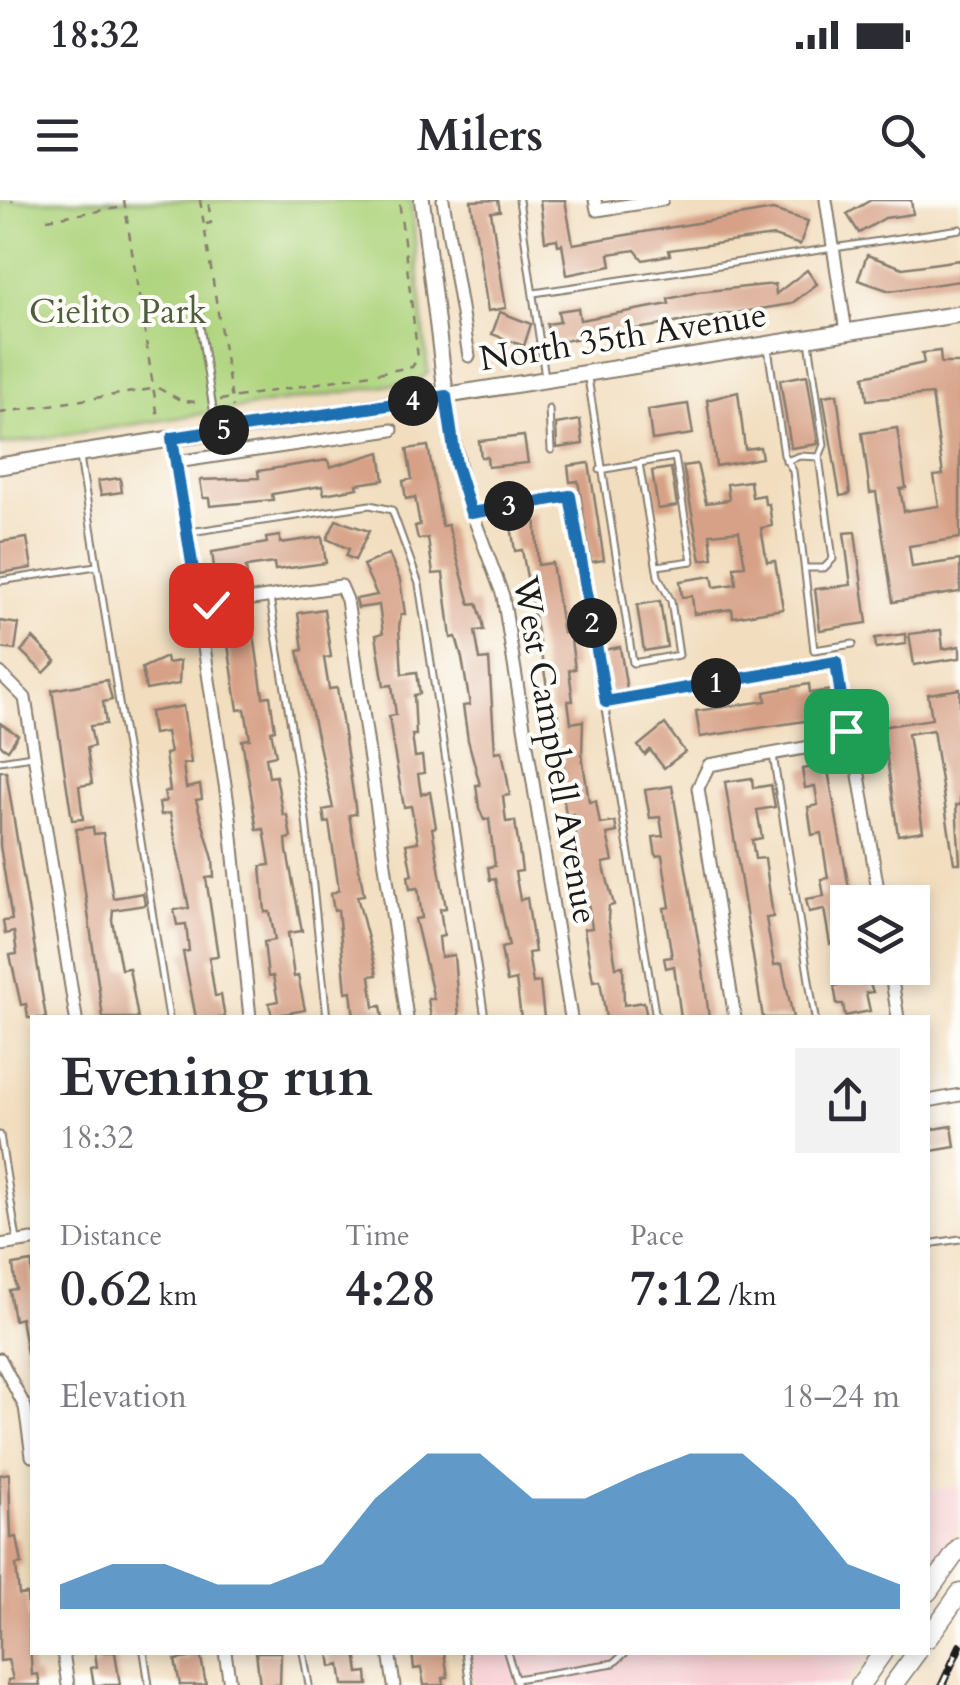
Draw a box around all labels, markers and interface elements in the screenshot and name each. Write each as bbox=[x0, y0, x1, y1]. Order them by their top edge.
text: 18:32 bbox=[50, 9, 139, 61]
text: Milers bbox=[417, 105, 543, 166]
icon: menu bbox=[30, 108, 85, 163]
icon: search bbox=[875, 108, 930, 163]
park label: Cielito Park bbox=[29, 288, 207, 336]
street label: North 35th Avenue bbox=[476, 291, 770, 383]
pin: 4 bbox=[388, 376, 438, 426]
text: 4 bbox=[406, 382, 420, 420]
pin: 5 bbox=[199, 405, 249, 455]
text: 5 bbox=[217, 411, 231, 449]
pin: 3 bbox=[484, 481, 534, 531]
text: 3 bbox=[502, 487, 516, 525]
pin bbox=[169, 563, 254, 648]
street label: West Campbell Avenue bbox=[501, 571, 609, 928]
icon: check bbox=[184, 578, 239, 633]
pin: 2 bbox=[567, 598, 617, 648]
text: 2 bbox=[585, 604, 599, 642]
pin: 1 bbox=[691, 658, 741, 708]
text: 1 bbox=[709, 664, 723, 702]
pin bbox=[804, 689, 889, 774]
icon: arrive bbox=[819, 704, 874, 759]
map controls bbox=[830, 885, 930, 985]
button: layers bbox=[830, 885, 930, 985]
text: Evening run bbox=[60, 1041, 373, 1115]
button: share bbox=[795, 1048, 900, 1153]
text: 18:32 bbox=[60, 1116, 134, 1160]
text: Distance bbox=[60, 1217, 162, 1255]
text: Time bbox=[345, 1217, 410, 1255]
text: Pace bbox=[630, 1217, 684, 1255]
text: 0.62 bbox=[60, 1255, 151, 1323]
text: 4:28 bbox=[345, 1255, 436, 1323]
text: 7:12 bbox=[630, 1255, 721, 1323]
text: km bbox=[151, 1277, 198, 1315]
text: /km bbox=[721, 1277, 777, 1315]
text: Elevation bbox=[60, 1375, 187, 1419]
text: 18–24 m bbox=[781, 1375, 900, 1419]

